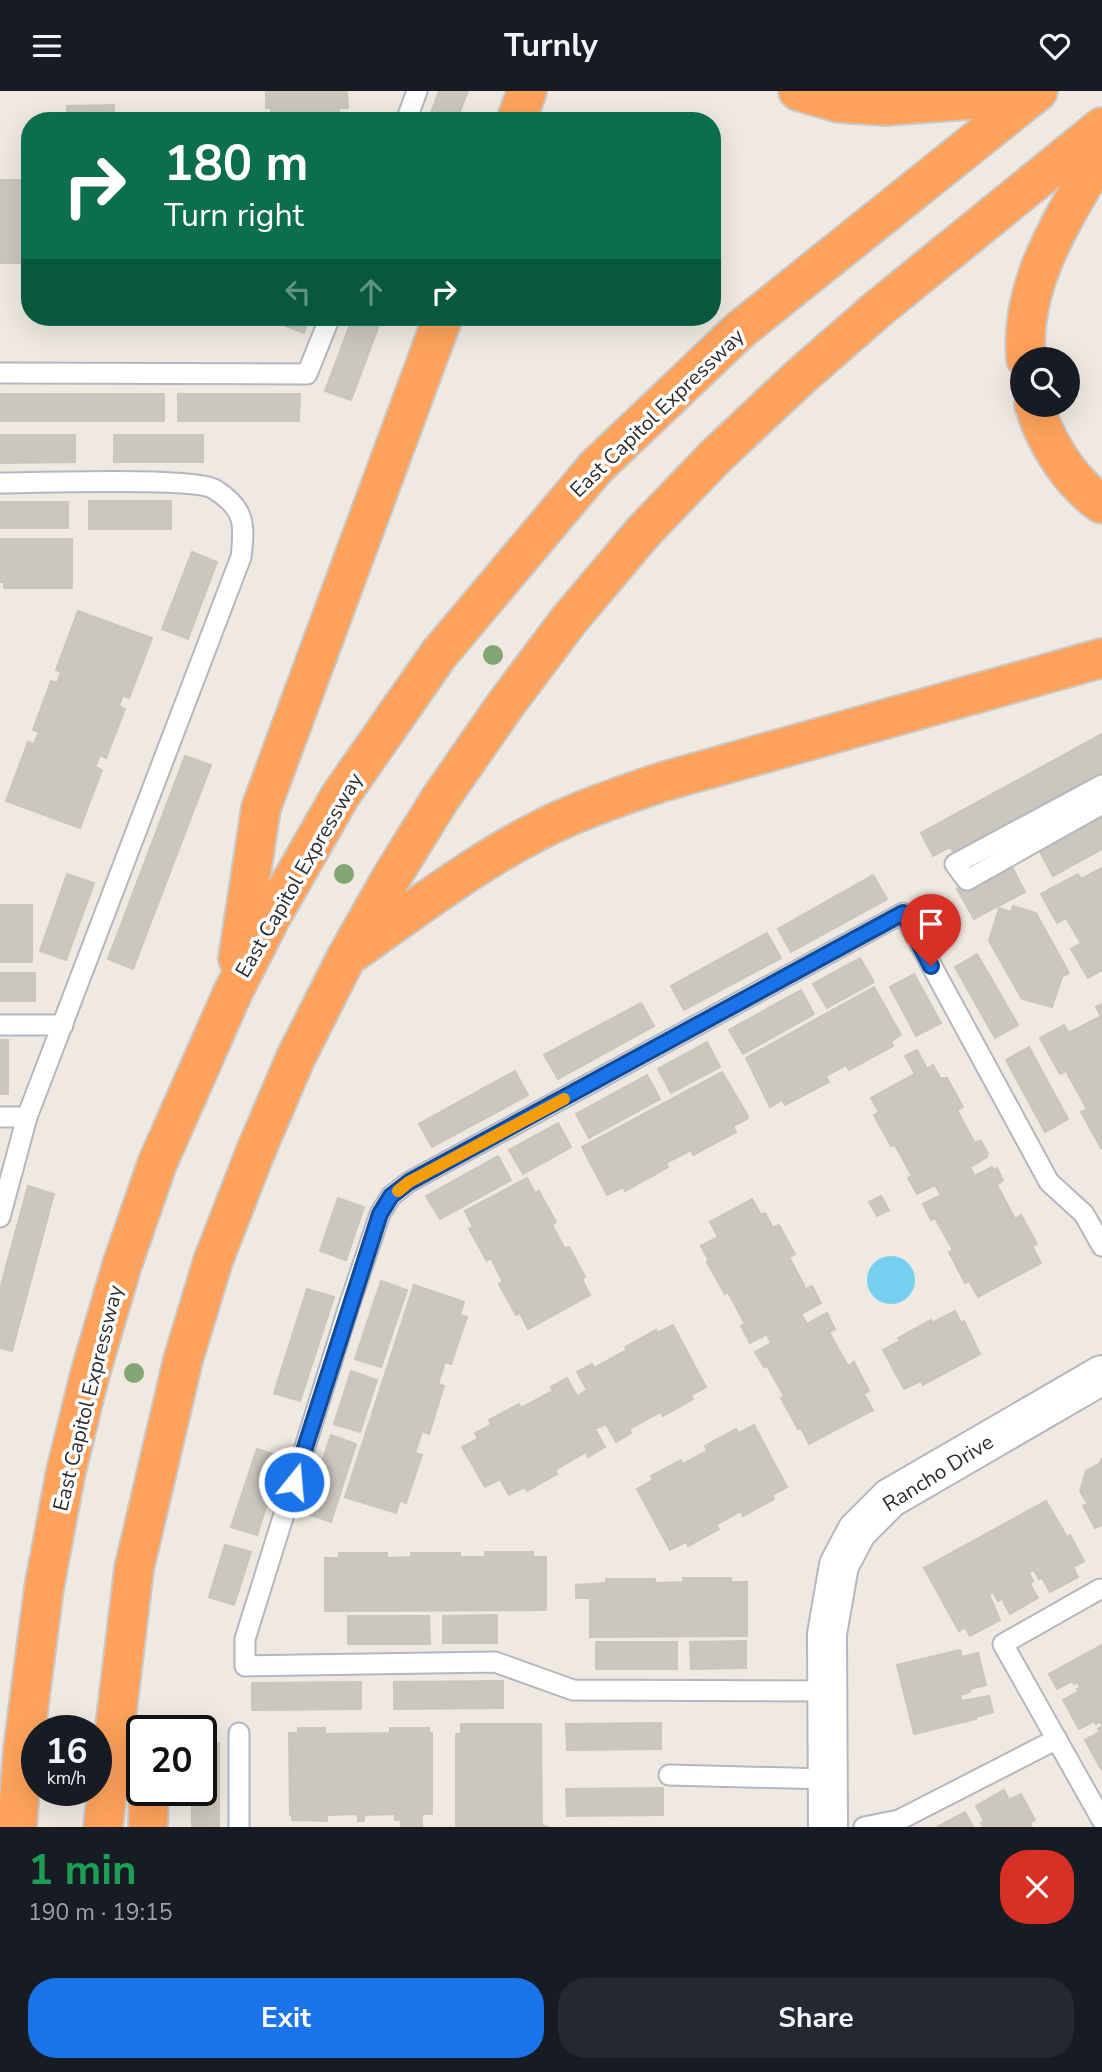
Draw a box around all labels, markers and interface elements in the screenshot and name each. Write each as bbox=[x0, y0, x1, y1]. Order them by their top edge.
text: Turnly bbox=[504, 24, 598, 67]
icon: menu bbox=[28, 27, 66, 65]
icon: heart bbox=[1036, 27, 1074, 65]
text: 180 m bbox=[164, 130, 308, 197]
icon: right bbox=[49, 140, 140, 231]
text: Turn right bbox=[164, 194, 304, 237]
icon: left bbox=[279, 273, 317, 311]
icon: ahead bbox=[352, 273, 390, 311]
icon: right bbox=[425, 273, 463, 311]
street label: East Capitol Expressway bbox=[564, 322, 750, 504]
map controls bbox=[1010, 347, 1080, 417]
button: search bbox=[1010, 347, 1080, 417]
street label: East Capitol Expressway bbox=[229, 767, 369, 982]
pin bbox=[901, 894, 961, 966]
icon: arrive bbox=[912, 905, 950, 943]
street label: East Capitol Expressway bbox=[46, 1282, 130, 1514]
street label: Rancho Drive bbox=[877, 1428, 999, 1518]
position arrow bbox=[257, 1445, 331, 1519]
speed limit sign: 20 bbox=[126, 1715, 217, 1806]
text: 16 bbox=[45, 1728, 88, 1775]
text: km/h bbox=[47, 1766, 86, 1790]
text: 1 min bbox=[28, 1842, 137, 1899]
button: close bbox=[1000, 1850, 1074, 1924]
text: 190 m · 19:15 bbox=[28, 1897, 173, 1928]
button: Exit bbox=[28, 1978, 544, 2058]
button: Share bbox=[558, 1978, 1074, 2058]

